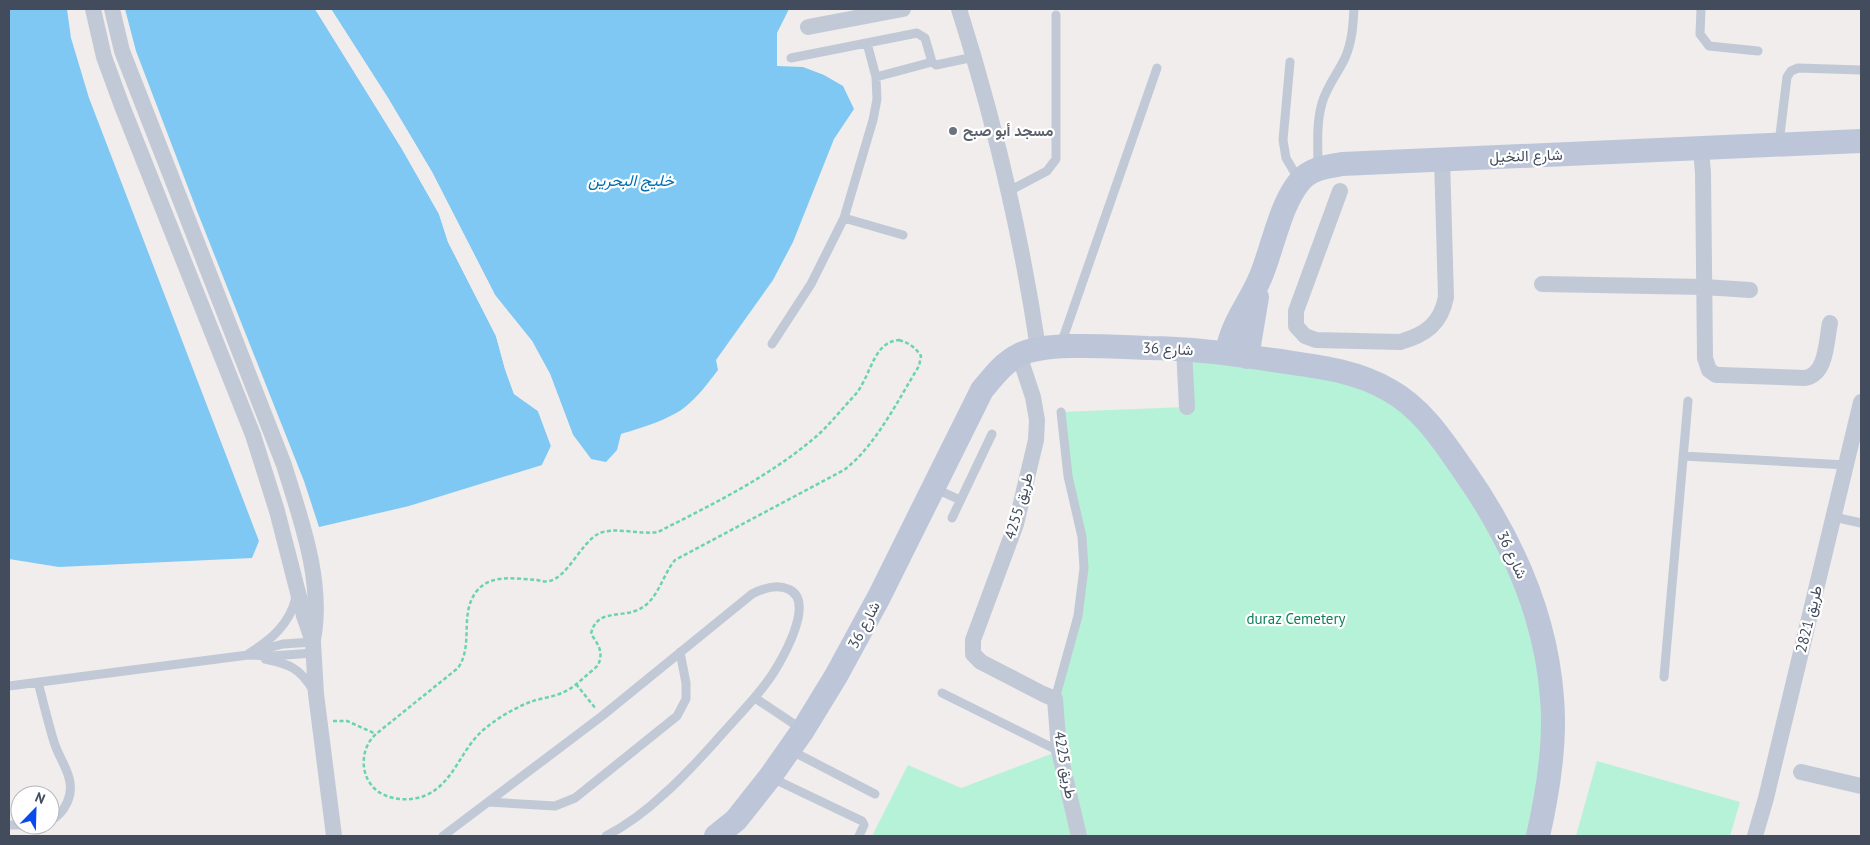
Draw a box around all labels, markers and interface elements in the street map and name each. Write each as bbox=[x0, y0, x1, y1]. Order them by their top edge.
place label: مسجد أبو صبح bbox=[963, 121, 1053, 141]
marker: مسجد أبو صبح bbox=[947, 125, 959, 137]
street label: شارع النخيل bbox=[1489, 145, 1563, 168]
water label: خليج البحرين bbox=[588, 170, 675, 192]
street label: شارع 36 bbox=[1142, 338, 1194, 361]
street label: طريق 4255 bbox=[1000, 470, 1038, 542]
street label: شارع 36 bbox=[1491, 528, 1532, 583]
street label: طريق 2821 bbox=[1791, 583, 1827, 655]
street label: شارع 36 bbox=[843, 598, 886, 652]
park label: duraz Cemetery bbox=[1246, 609, 1346, 628]
street label: طريق 4225 bbox=[1049, 730, 1081, 801]
north arrow bbox=[10, 785, 60, 835]
text: N bbox=[32, 788, 48, 808]

